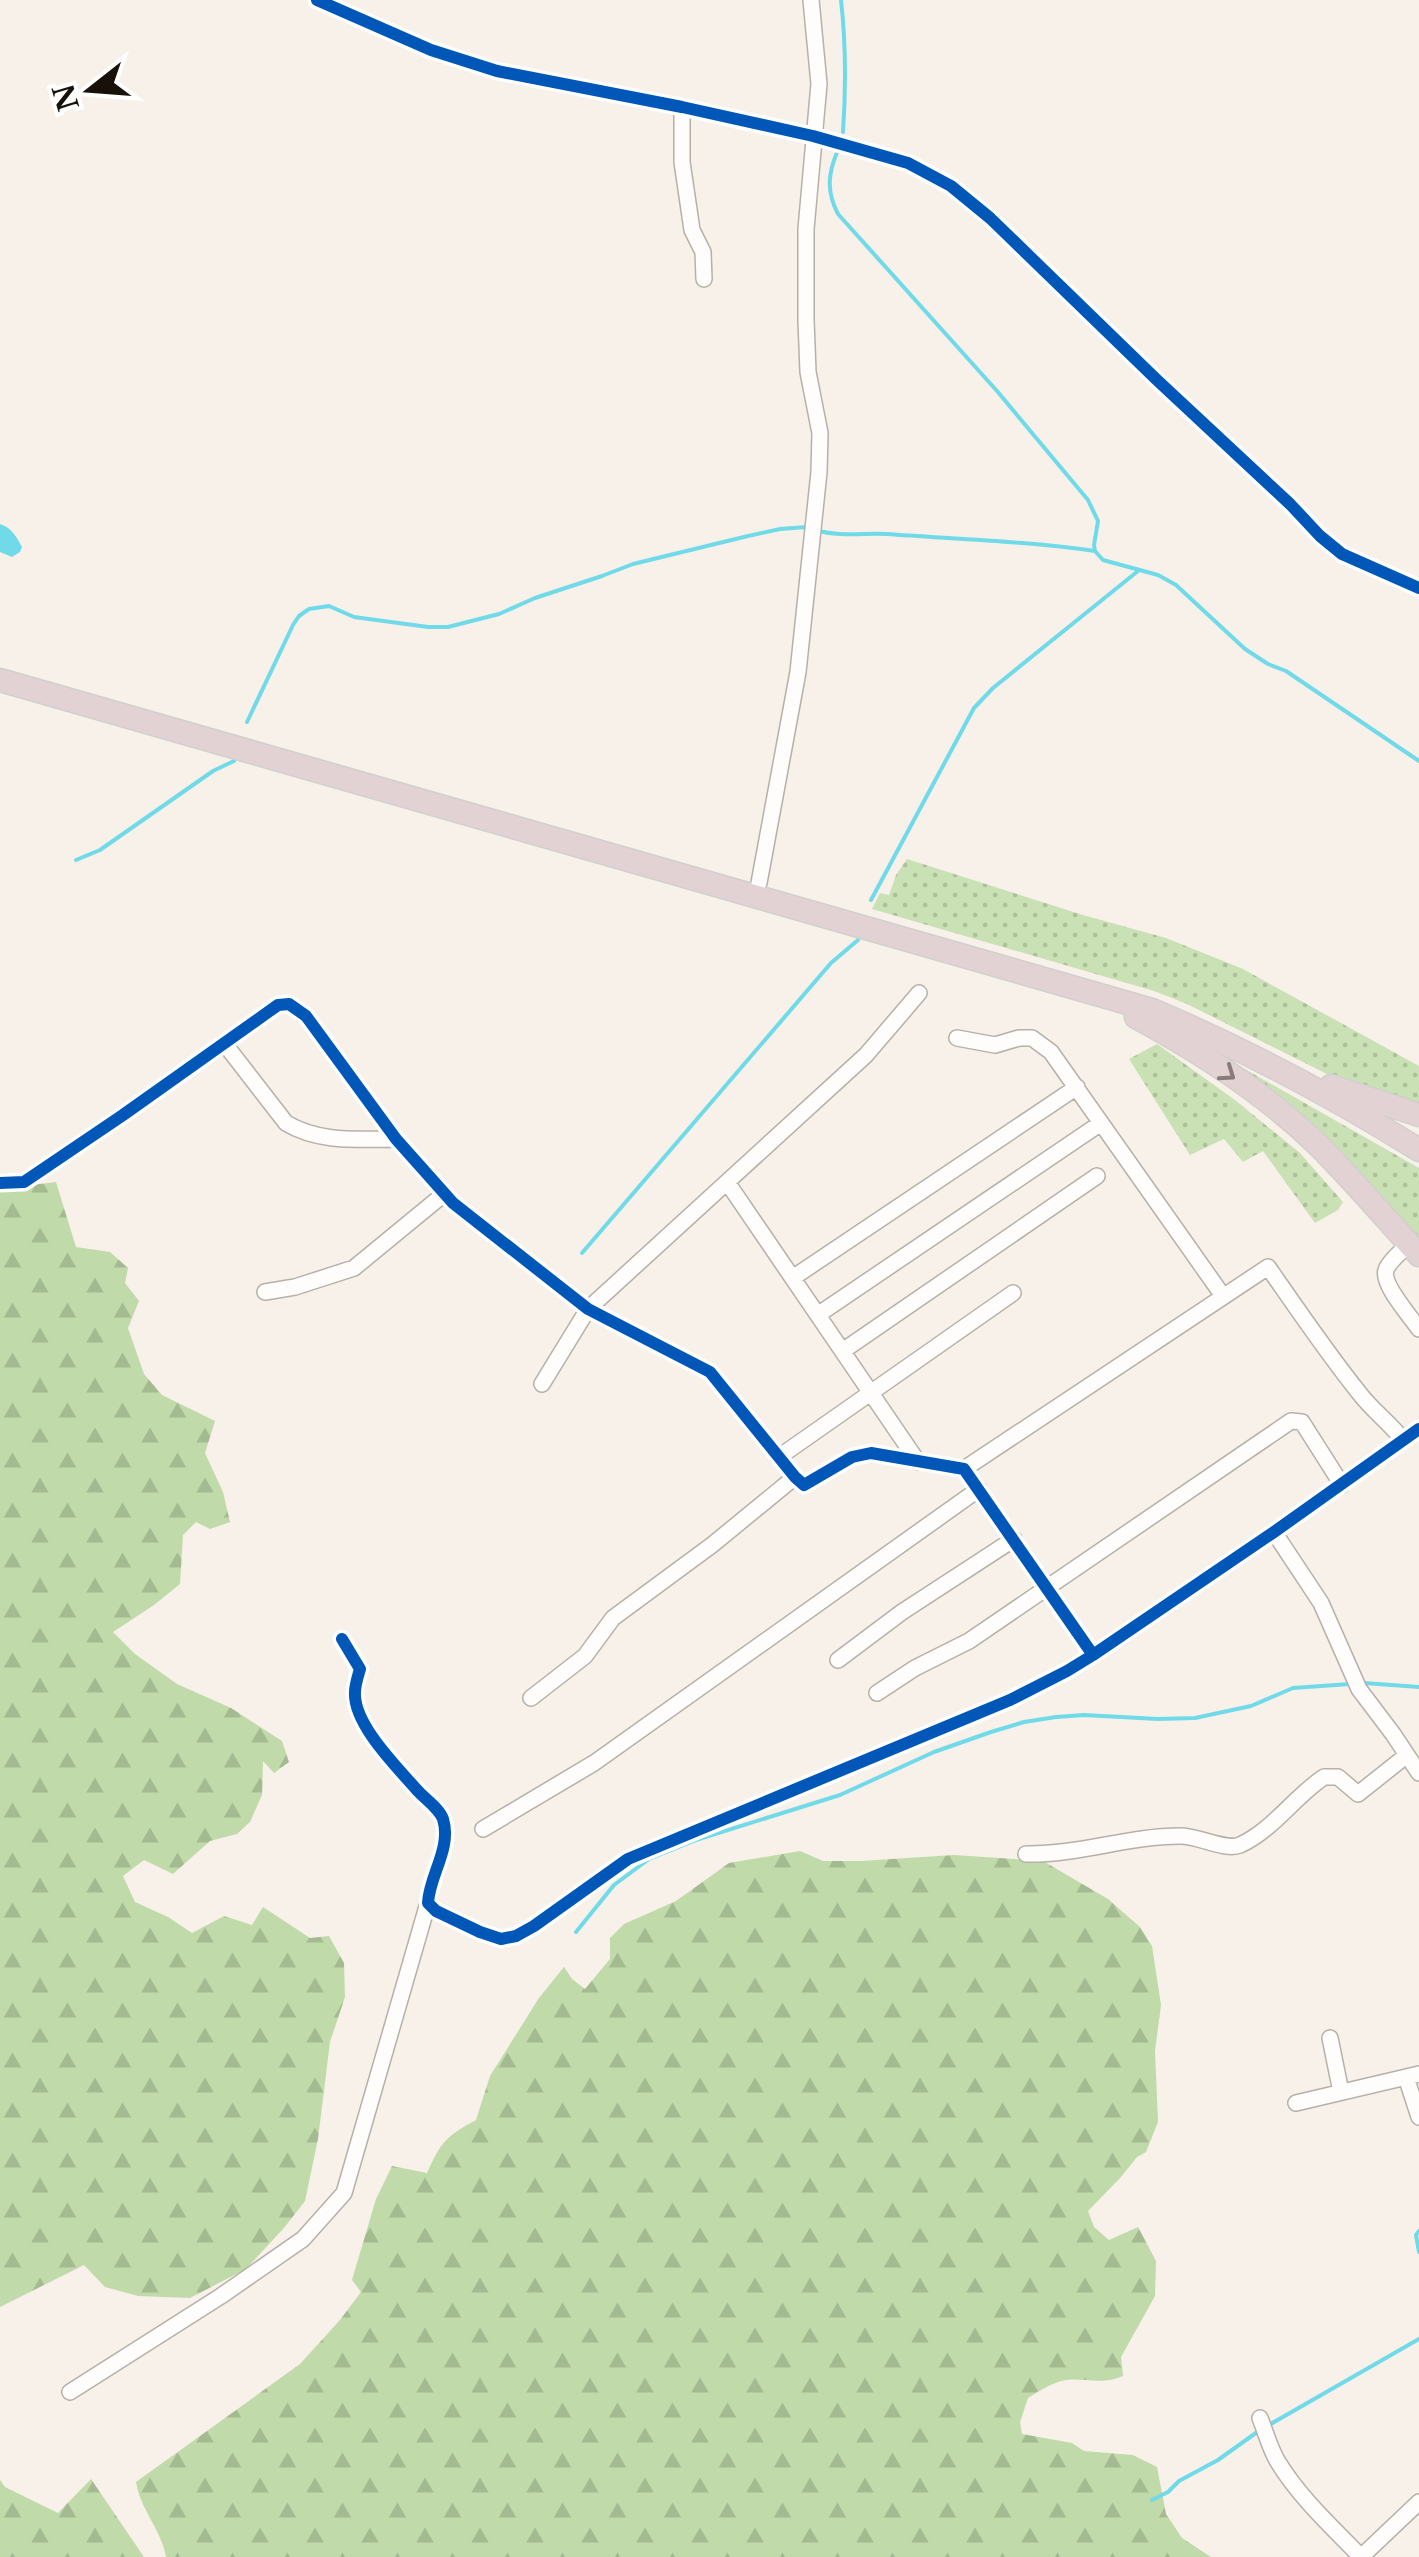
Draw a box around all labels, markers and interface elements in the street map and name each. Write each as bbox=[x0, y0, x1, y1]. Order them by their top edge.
north arrow bbox=[40, 40, 140, 140]
text: N bbox=[46, 79, 87, 115]
one-way arrow bbox=[1217, 1062, 1236, 1080]

